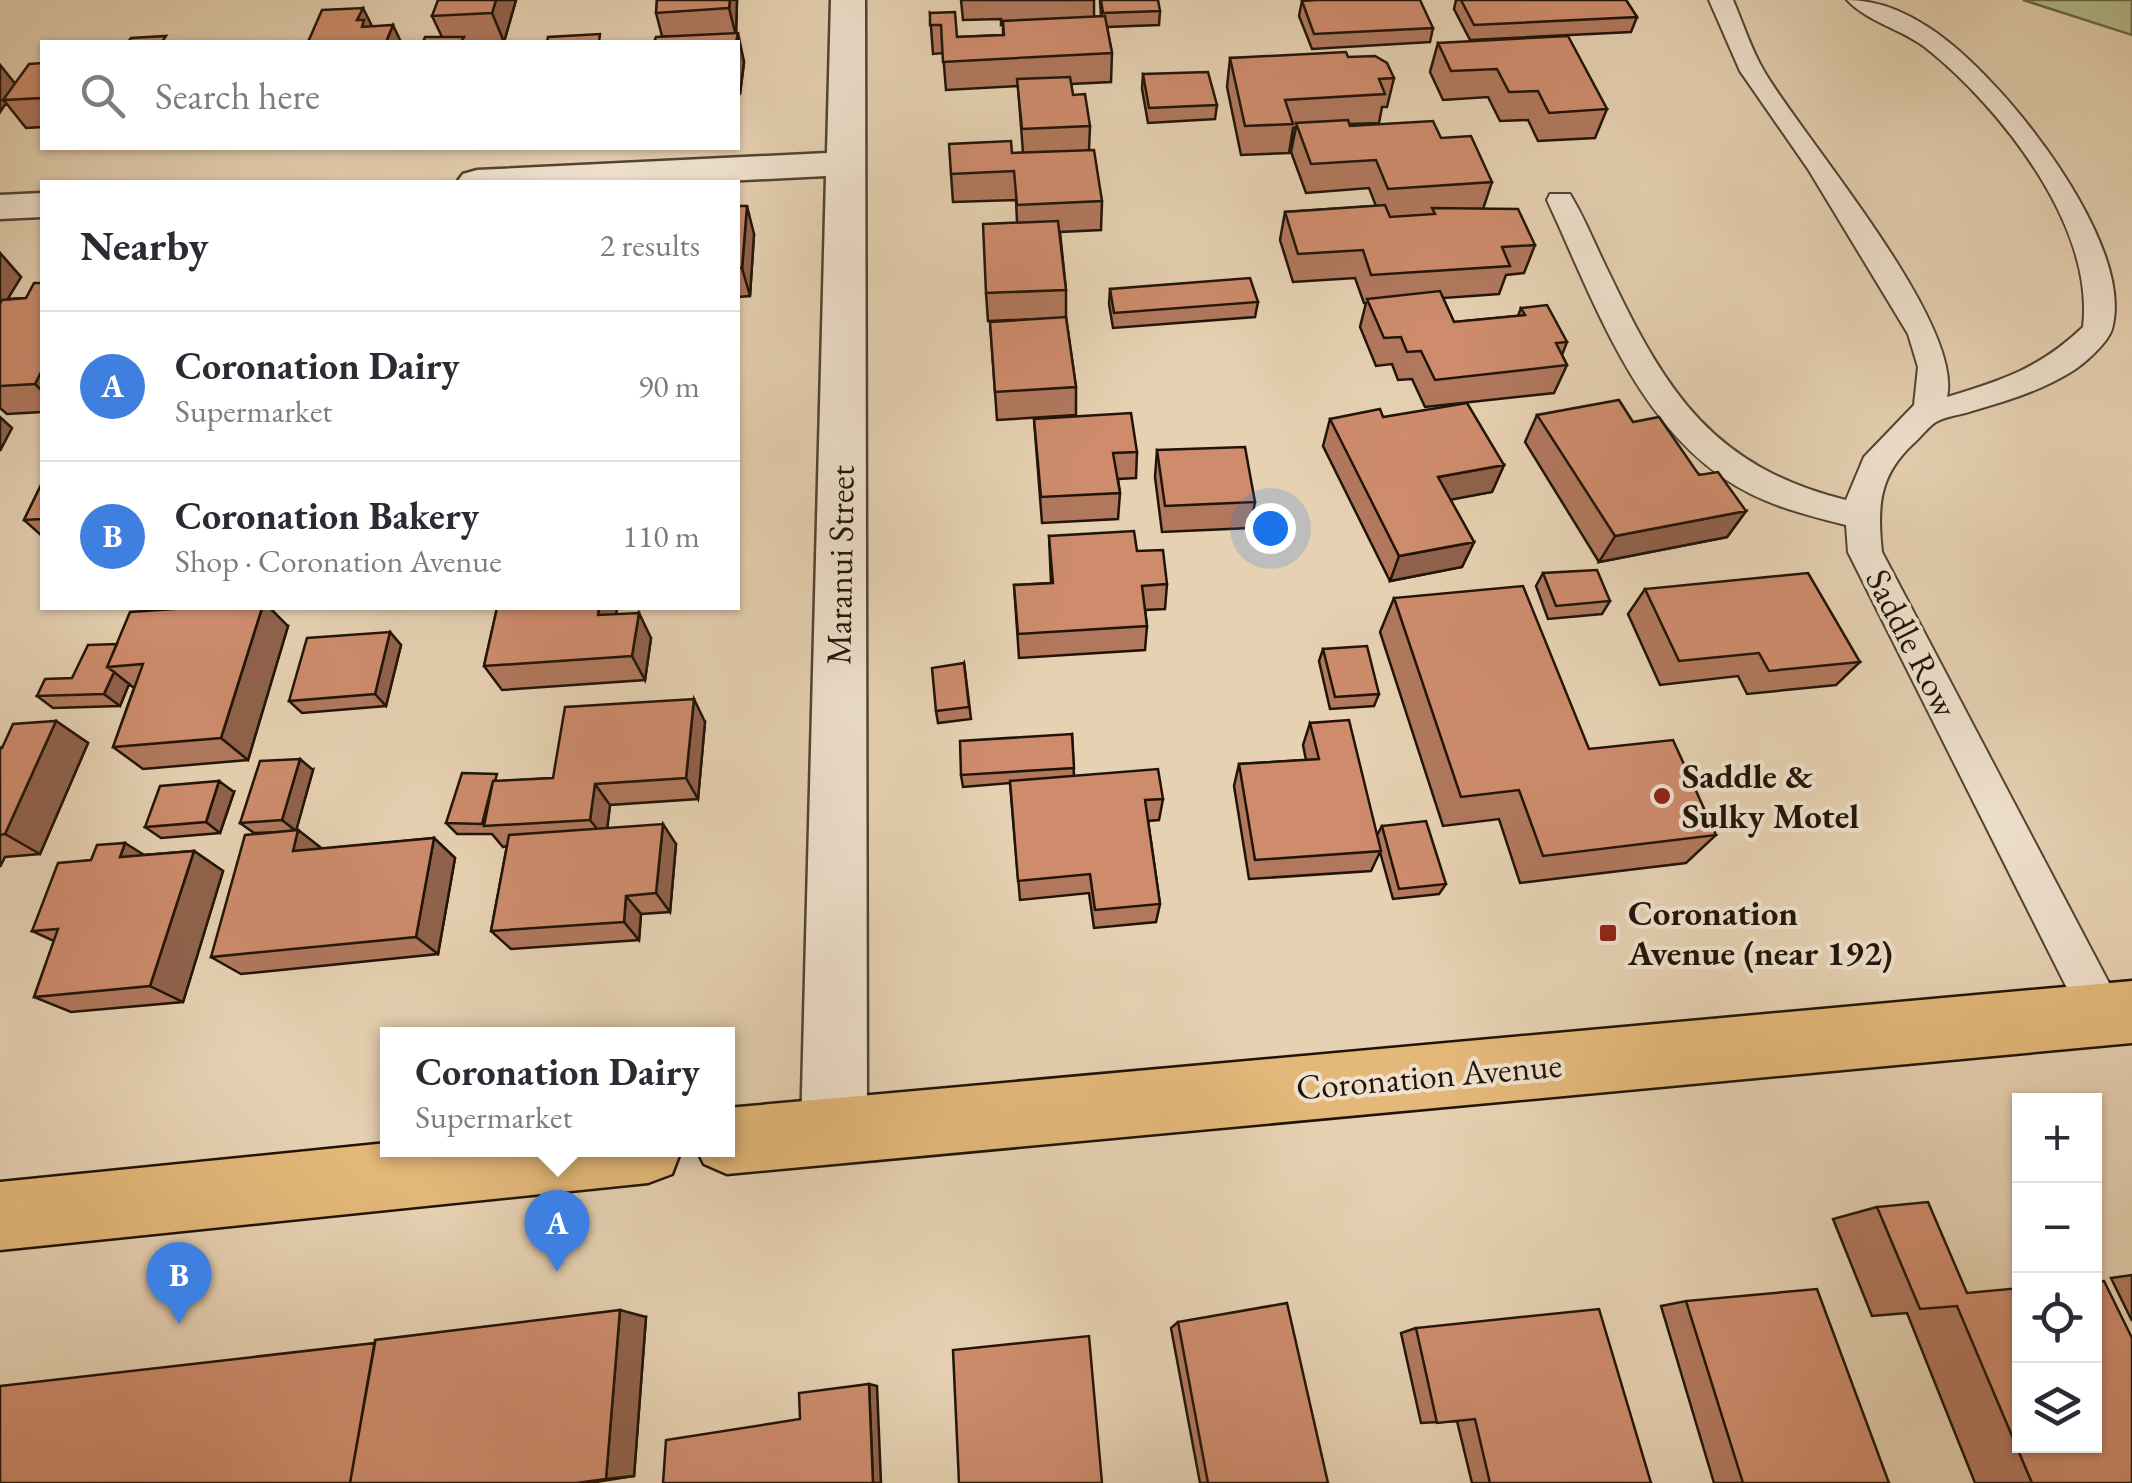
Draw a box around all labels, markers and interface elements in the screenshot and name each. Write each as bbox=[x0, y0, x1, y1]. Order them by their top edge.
search box bbox=[40, 40, 740, 150]
icon: search bbox=[75, 68, 130, 123]
text: Search here bbox=[155, 71, 320, 120]
text: Nearby bbox=[80, 218, 209, 273]
text: 2 results bbox=[600, 224, 700, 266]
text: Coronation Dairy bbox=[175, 341, 460, 390]
text: A bbox=[101, 365, 124, 407]
text: 90 m bbox=[638, 365, 700, 407]
text: Supermarket bbox=[175, 390, 332, 432]
street label: Maranui Street bbox=[815, 465, 864, 665]
text: Coronation Bakery bbox=[175, 491, 479, 540]
your location bbox=[1245, 503, 1296, 554]
text: B bbox=[102, 515, 123, 557]
text: 110 m bbox=[623, 515, 700, 557]
text: Shop · Coronation Avenue bbox=[175, 540, 502, 582]
street label: Saddle Row bbox=[1856, 561, 1969, 725]
place label: Saddle & Sulky Motel bbox=[1682, 753, 1859, 838]
marker: Saddle & Sulky Motel bbox=[1651, 785, 1673, 807]
place label: Coronation Avenue (near 192) bbox=[1627, 890, 1893, 975]
marker: Coronation Avenue (near 192) bbox=[1597, 922, 1619, 944]
popup bbox=[380, 1027, 735, 1157]
street label: Coronation Avenue bbox=[1294, 1041, 1564, 1110]
text: Coronation Dairy bbox=[415, 1047, 700, 1096]
map controls bbox=[2012, 1093, 2102, 1453]
button: + bbox=[2012, 1093, 2102, 1183]
text: Supermarket bbox=[415, 1096, 573, 1138]
button: − bbox=[2012, 1183, 2102, 1273]
pin: A bbox=[524, 1190, 590, 1272]
pin: B bbox=[146, 1242, 212, 1324]
button: locate bbox=[2012, 1273, 2102, 1363]
button: layers bbox=[2012, 1363, 2102, 1453]

